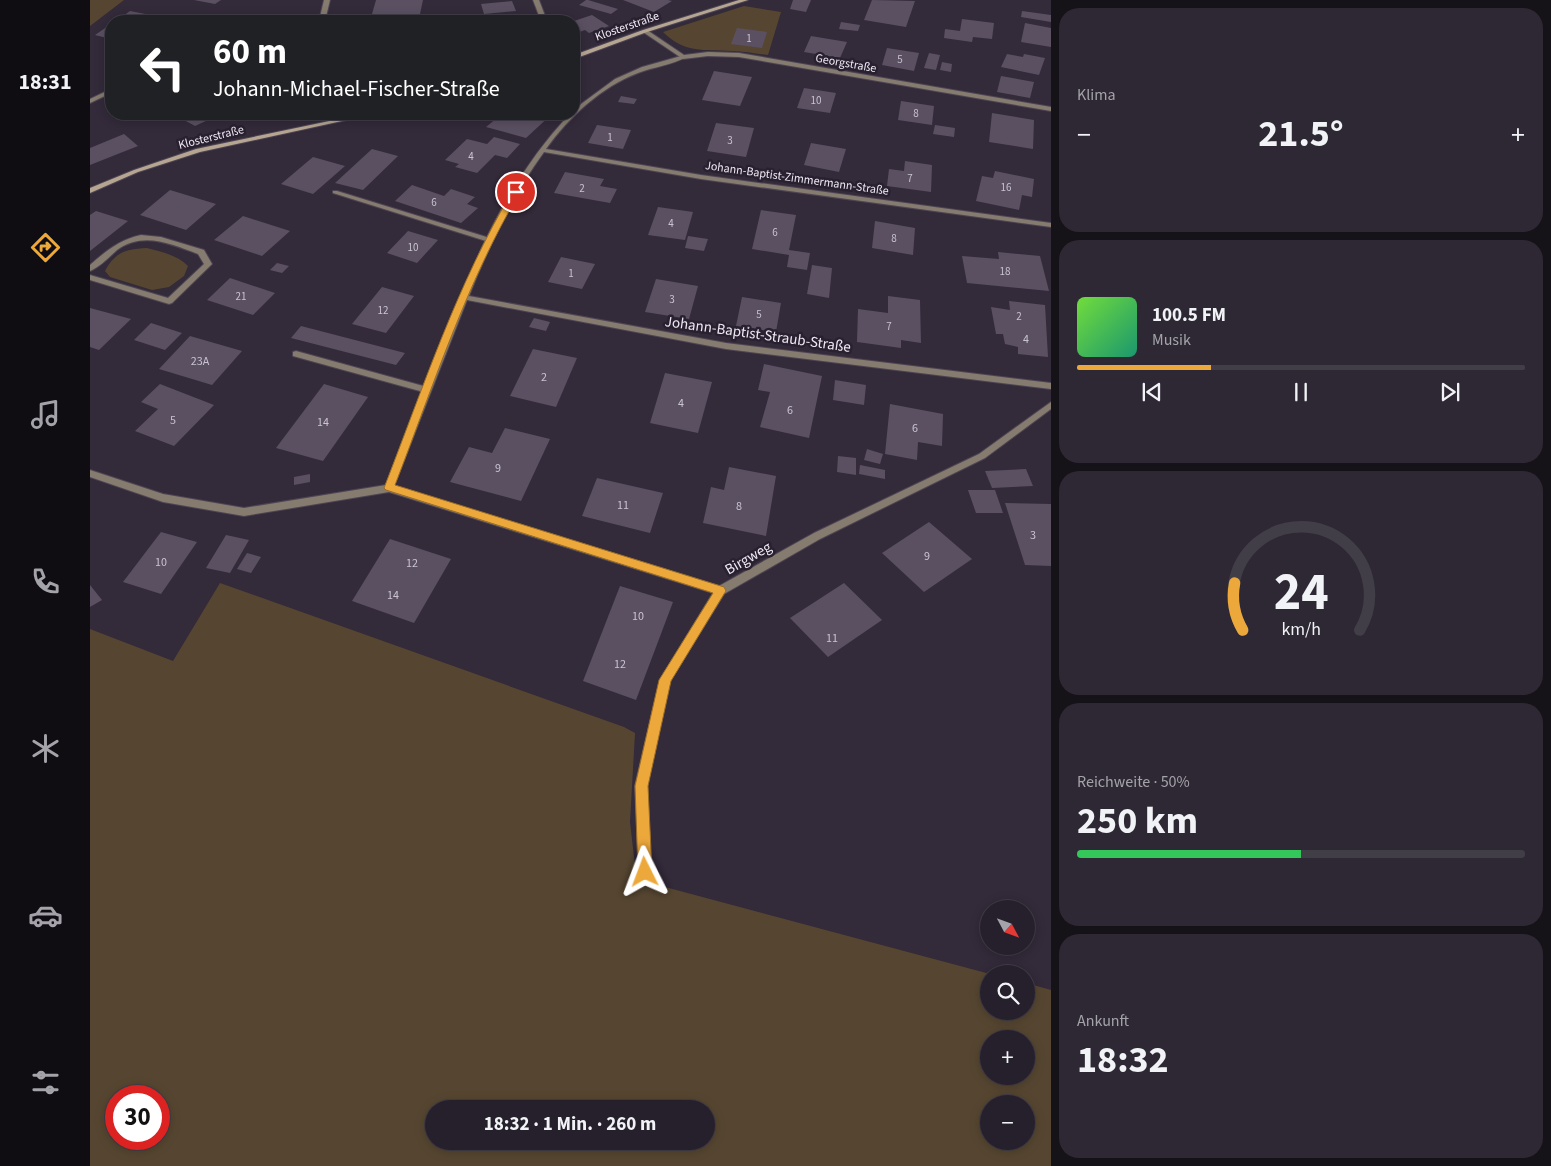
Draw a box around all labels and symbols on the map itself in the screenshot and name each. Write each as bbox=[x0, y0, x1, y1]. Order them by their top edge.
street label: Klosterstraße bbox=[593, 8, 662, 45]
house number: 1 bbox=[746, 31, 752, 46]
street label: Georgstraße bbox=[814, 50, 878, 77]
house number: 5 bbox=[897, 52, 903, 67]
house number: 10 bbox=[811, 93, 821, 108]
house number: 8 bbox=[913, 106, 919, 121]
street label: Klosterstraße bbox=[177, 121, 246, 154]
house number: 1 bbox=[607, 130, 613, 145]
house number: 3 bbox=[727, 133, 733, 148]
house number: 4 bbox=[468, 149, 474, 164]
street label: Johann-Baptist-Zimmermann-Straße bbox=[704, 157, 890, 200]
pin bbox=[495, 171, 537, 213]
house number: 7 bbox=[907, 171, 913, 186]
house number: 16 bbox=[1001, 180, 1012, 195]
house number: 2 bbox=[579, 181, 585, 196]
house number: 6 bbox=[431, 195, 437, 210]
house number: 4 bbox=[668, 216, 674, 231]
house number: 6 bbox=[772, 225, 778, 240]
house number: 8 bbox=[891, 231, 897, 246]
house number: 10 bbox=[408, 240, 418, 255]
house number: 18 bbox=[1000, 264, 1011, 279]
house number: 1 bbox=[568, 266, 574, 281]
house number: 21 bbox=[236, 289, 246, 304]
house number: 3 bbox=[669, 292, 675, 307]
house number: 12 bbox=[378, 303, 388, 318]
house number: 5 bbox=[756, 307, 762, 322]
house number: 2 bbox=[1016, 309, 1022, 324]
street label: Johann-Baptist-Straub-Straße bbox=[664, 311, 852, 358]
house number: 7 bbox=[886, 319, 892, 334]
house number: 4 bbox=[1023, 331, 1029, 348]
house number: 23A bbox=[191, 353, 210, 370]
house number: 2 bbox=[541, 369, 547, 386]
house number: 4 bbox=[678, 395, 684, 412]
house number: 6 bbox=[787, 402, 793, 419]
house number: 5 bbox=[170, 412, 176, 429]
house number: 14 bbox=[317, 414, 329, 431]
house number: 6 bbox=[912, 420, 918, 437]
house number: 9 bbox=[495, 460, 501, 477]
house number: 11 bbox=[617, 497, 629, 514]
house number: 8 bbox=[736, 498, 742, 515]
house number: 3 bbox=[1030, 527, 1036, 544]
street label: Birgweg bbox=[721, 536, 776, 580]
house number: 9 bbox=[924, 548, 930, 565]
house number: 10 bbox=[155, 554, 167, 571]
house number: 12 bbox=[406, 555, 418, 572]
house number: 14 bbox=[387, 587, 399, 604]
house number: 10 bbox=[632, 608, 644, 625]
house number: 11 bbox=[826, 630, 838, 647]
house number: 12 bbox=[614, 656, 626, 673]
position arrow bbox=[618, 845, 670, 897]
north arrow bbox=[980, 900, 1035, 955]
speed limit sign: 30 bbox=[105, 1085, 170, 1150]

